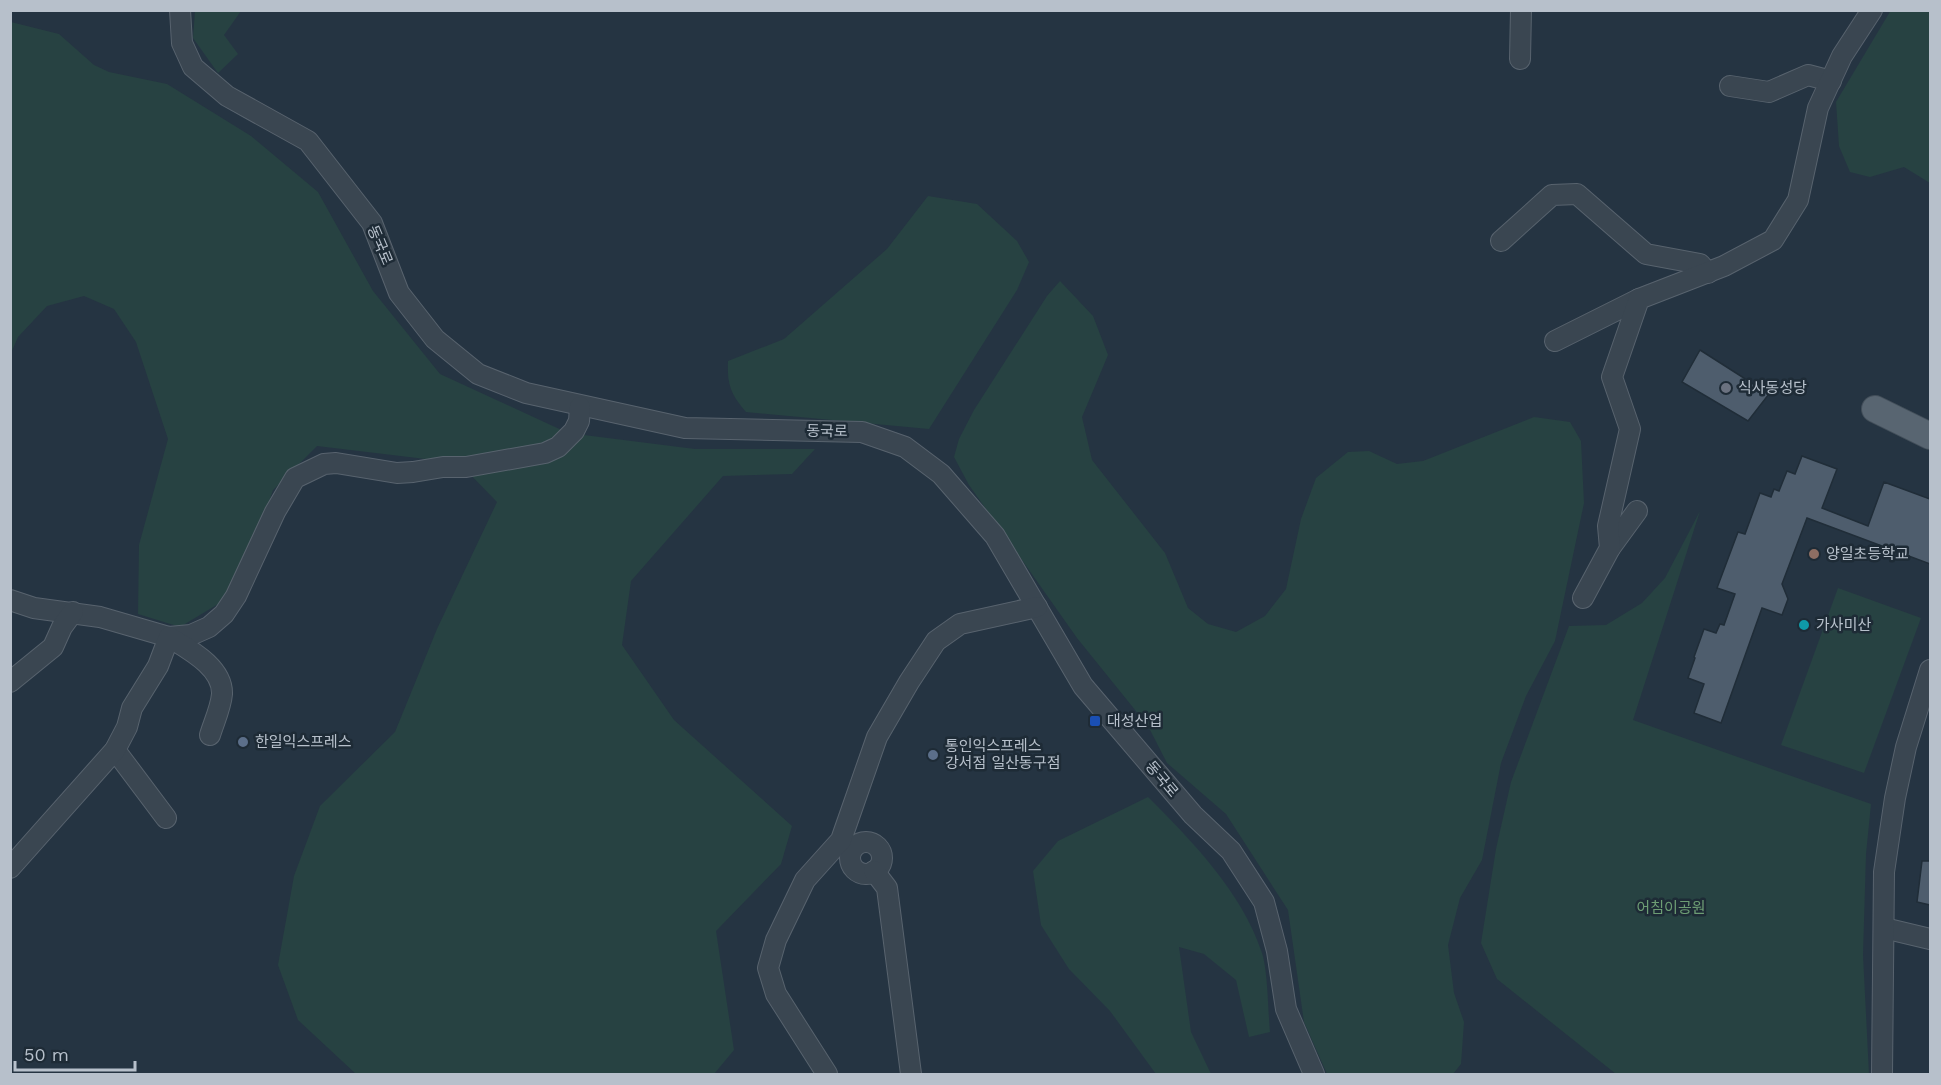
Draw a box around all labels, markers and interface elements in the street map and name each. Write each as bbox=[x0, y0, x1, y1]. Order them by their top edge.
street label: 동국로 bbox=[364, 222, 396, 268]
place label: 식사동성당 bbox=[1738, 379, 1807, 397]
marker: 식사동성당 bbox=[1719, 381, 1733, 395]
street label: 동국로 bbox=[806, 422, 848, 440]
place label: 양일초등학교 bbox=[1826, 545, 1909, 563]
marker: 양일초등학교 bbox=[1807, 547, 1821, 561]
place label: 가사미산 bbox=[1816, 616, 1871, 634]
marker: 가사미산 bbox=[1797, 618, 1811, 632]
place label: 대성산업 bbox=[1107, 712, 1162, 730]
marker: 대성산업 bbox=[1088, 714, 1102, 728]
place label: 한일익스프레스 bbox=[255, 733, 352, 751]
marker: 한일익스프레스 bbox=[236, 735, 250, 749]
place label: 통인익스프레스 강서점 일산동구점 bbox=[945, 737, 1061, 772]
marker: 통인익스프레스 강서점 일산동구점 bbox=[926, 748, 940, 762]
street label: 동국로 bbox=[1142, 757, 1182, 801]
park label: 어침이공원 bbox=[1636, 899, 1706, 917]
scale bar bbox=[15, 1034, 135, 1072]
text: 50 m bbox=[24, 1044, 69, 1065]

